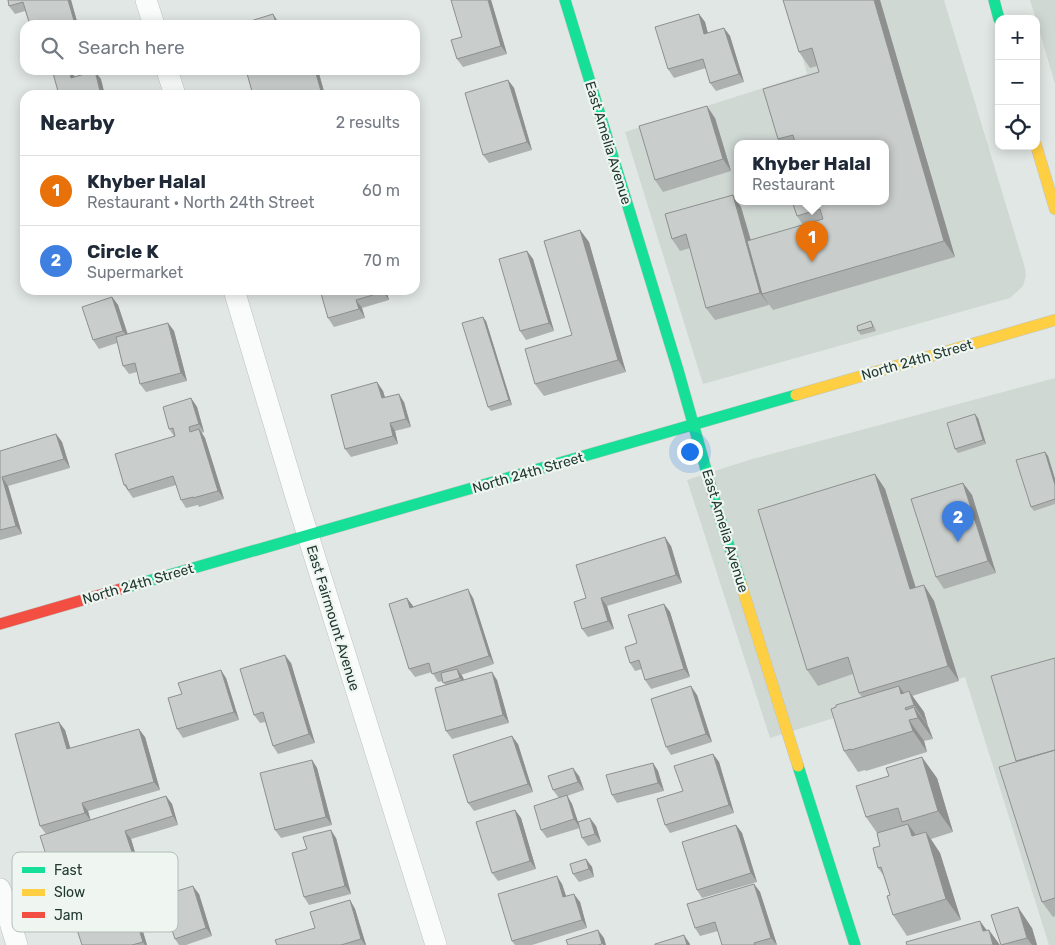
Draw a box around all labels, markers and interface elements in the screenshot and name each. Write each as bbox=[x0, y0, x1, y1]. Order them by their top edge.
map controls bbox=[995, 15, 1040, 150]
button: + bbox=[995, 15, 1040, 60]
search box bbox=[20, 20, 420, 75]
icon: search bbox=[38, 34, 66, 62]
text: Search here bbox=[78, 36, 185, 59]
button: − bbox=[995, 60, 1040, 105]
street label: East Amelia Avenue bbox=[581, 79, 635, 207]
button: locate bbox=[995, 105, 1040, 150]
text: Nearby bbox=[40, 110, 115, 135]
text: 2 results bbox=[336, 113, 400, 132]
popup bbox=[734, 140, 889, 205]
text: Khyber Halal bbox=[752, 152, 871, 175]
text: Khyber Halal bbox=[87, 170, 206, 193]
text: Restaurant bbox=[752, 175, 835, 194]
text: 1 bbox=[52, 181, 60, 200]
text: 60 m bbox=[362, 181, 400, 200]
text: Restaurant · North 24th Street bbox=[87, 193, 315, 212]
pin: 1 bbox=[796, 221, 828, 262]
text: Circle K bbox=[87, 240, 159, 263]
text: 2 bbox=[51, 251, 61, 270]
text: 70 m bbox=[363, 251, 400, 270]
text: Supermarket bbox=[87, 263, 183, 282]
street label: North 24th Street bbox=[859, 336, 975, 384]
your location bbox=[677, 439, 703, 465]
street label: North 24th Street bbox=[470, 449, 586, 497]
street label: East Amelia Avenue bbox=[698, 467, 752, 595]
pin: 2 bbox=[942, 501, 974, 542]
street label: East Fairmount Avenue bbox=[303, 543, 363, 693]
street label: North 24th Street bbox=[80, 560, 196, 608]
legend bbox=[12, 852, 178, 932]
text: Fast bbox=[54, 862, 83, 879]
text: Slow bbox=[54, 884, 85, 901]
text: Jam bbox=[54, 907, 83, 924]

